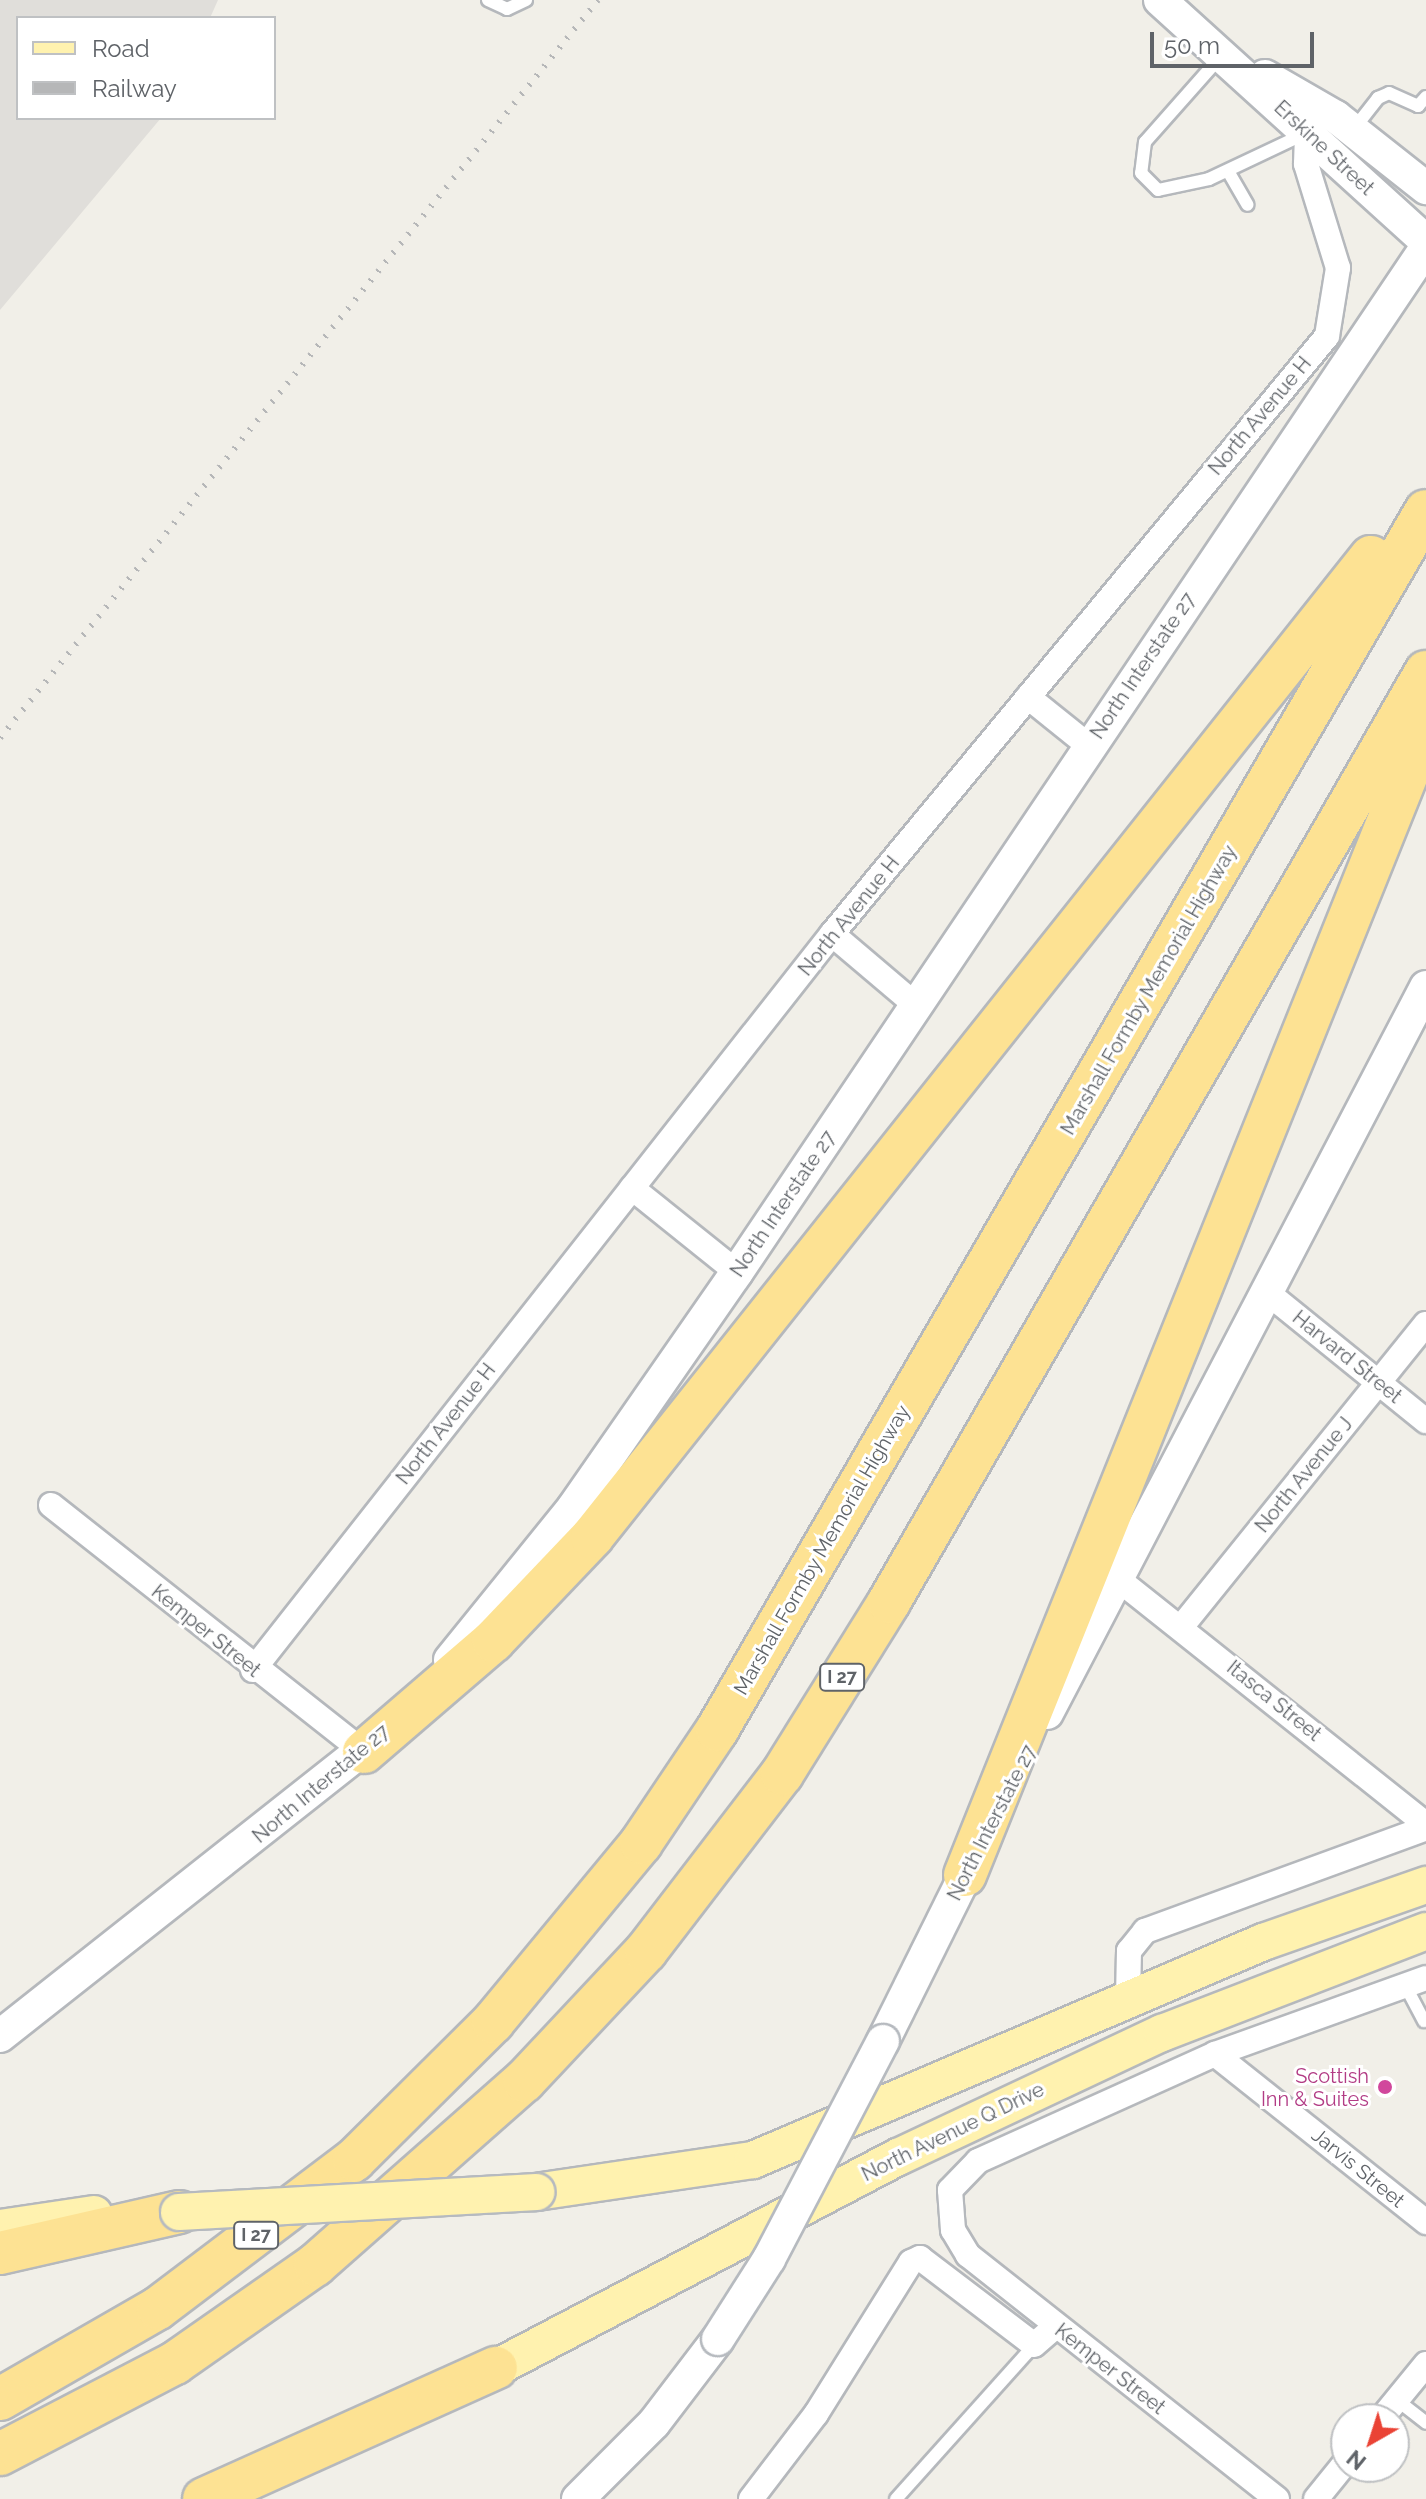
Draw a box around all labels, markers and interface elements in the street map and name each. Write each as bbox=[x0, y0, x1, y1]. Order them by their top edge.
legend bbox=[16, 16, 276, 120]
scale bar bbox=[1154, 16, 1318, 66]
text: 50 m bbox=[1164, 31, 1220, 60]
text: Road bbox=[92, 34, 150, 63]
text: Railway bbox=[92, 74, 177, 103]
street label: Erskine Street bbox=[1269, 96, 1379, 200]
street label: North Avenue H bbox=[1203, 352, 1317, 480]
street label: North Interstate 27 bbox=[1085, 588, 1201, 744]
street label: Marshall Formby Memorial Highway bbox=[1055, 840, 1243, 1140]
street label: North Avenue H bbox=[793, 851, 905, 981]
street label: North Interstate 27 bbox=[725, 1126, 841, 1282]
street label: Harvard Street bbox=[1288, 1306, 1406, 1408]
street label: North Avenue H bbox=[391, 1358, 501, 1490]
street label: Marshall Formby Memorial Highway bbox=[728, 1400, 916, 1700]
street label: North Avenue J bbox=[1250, 1412, 1358, 1538]
street label: Kemper Street bbox=[146, 1580, 266, 1682]
street label: Itasca Street bbox=[1222, 1656, 1326, 1746]
road number: I 27 bbox=[818, 1663, 866, 1691]
street label: North Interstate 27 bbox=[248, 1720, 394, 1848]
street label: North Interstate 27 bbox=[942, 1741, 1042, 1905]
place label: Scottish Inn & Suites bbox=[1261, 2064, 1369, 2111]
street label: North Avenue Q Drive bbox=[858, 2077, 1048, 2187]
marker: Scottish Inn & Suites bbox=[1376, 2078, 1394, 2096]
street label: Jarvis Street bbox=[1307, 2123, 1409, 2213]
road number: I 27 bbox=[232, 2221, 280, 2249]
street label: Kemper Street bbox=[1050, 2318, 1170, 2420]
north arrow bbox=[1330, 2403, 1410, 2483]
text: N bbox=[1341, 2445, 1371, 2475]

